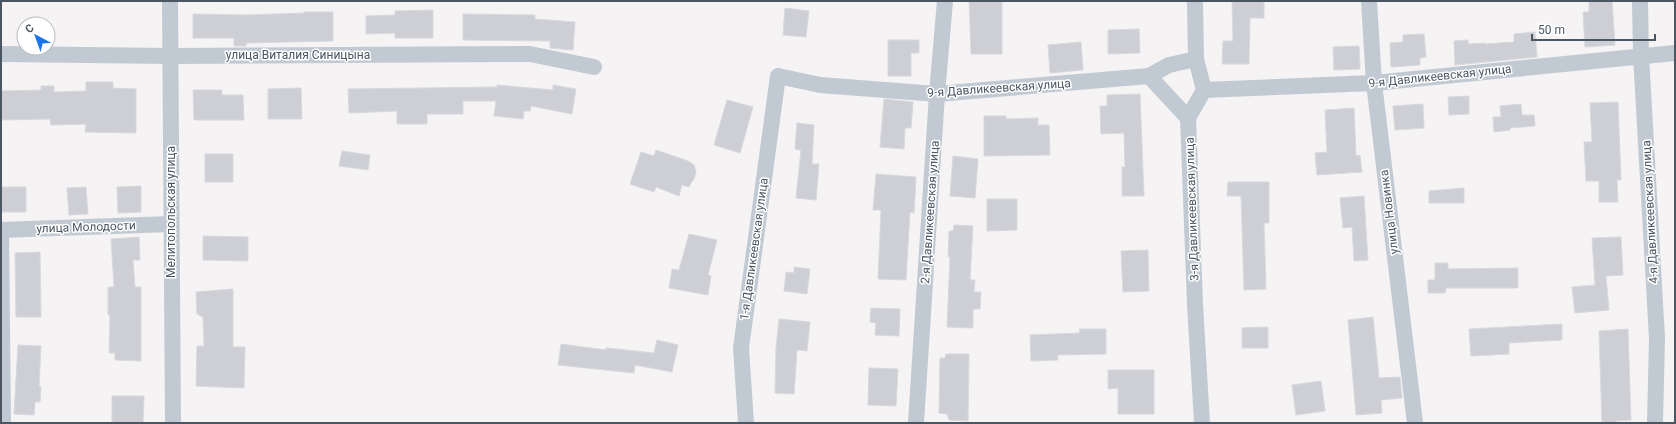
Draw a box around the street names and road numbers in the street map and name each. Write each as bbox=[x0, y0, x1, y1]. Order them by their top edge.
street label: улица Виталия Синицына bbox=[226, 48, 370, 62]
street label: 9-я Давликеевская улица bbox=[1368, 62, 1512, 90]
street label: 9-я Давликеевская улица bbox=[927, 76, 1071, 100]
street label: 3-я Давликеевская улица bbox=[1182, 137, 1202, 281]
street label: 2-я Давликеевская улица bbox=[918, 140, 942, 284]
street label: 4-я Давликеевская улица bbox=[1639, 140, 1661, 284]
street label: Мелитопольская улица bbox=[164, 146, 178, 278]
street label: улица Новинка bbox=[1377, 169, 1401, 255]
street label: 1-я Давликеевская улица bbox=[737, 177, 771, 321]
street label: улица Молодости bbox=[36, 218, 136, 236]

